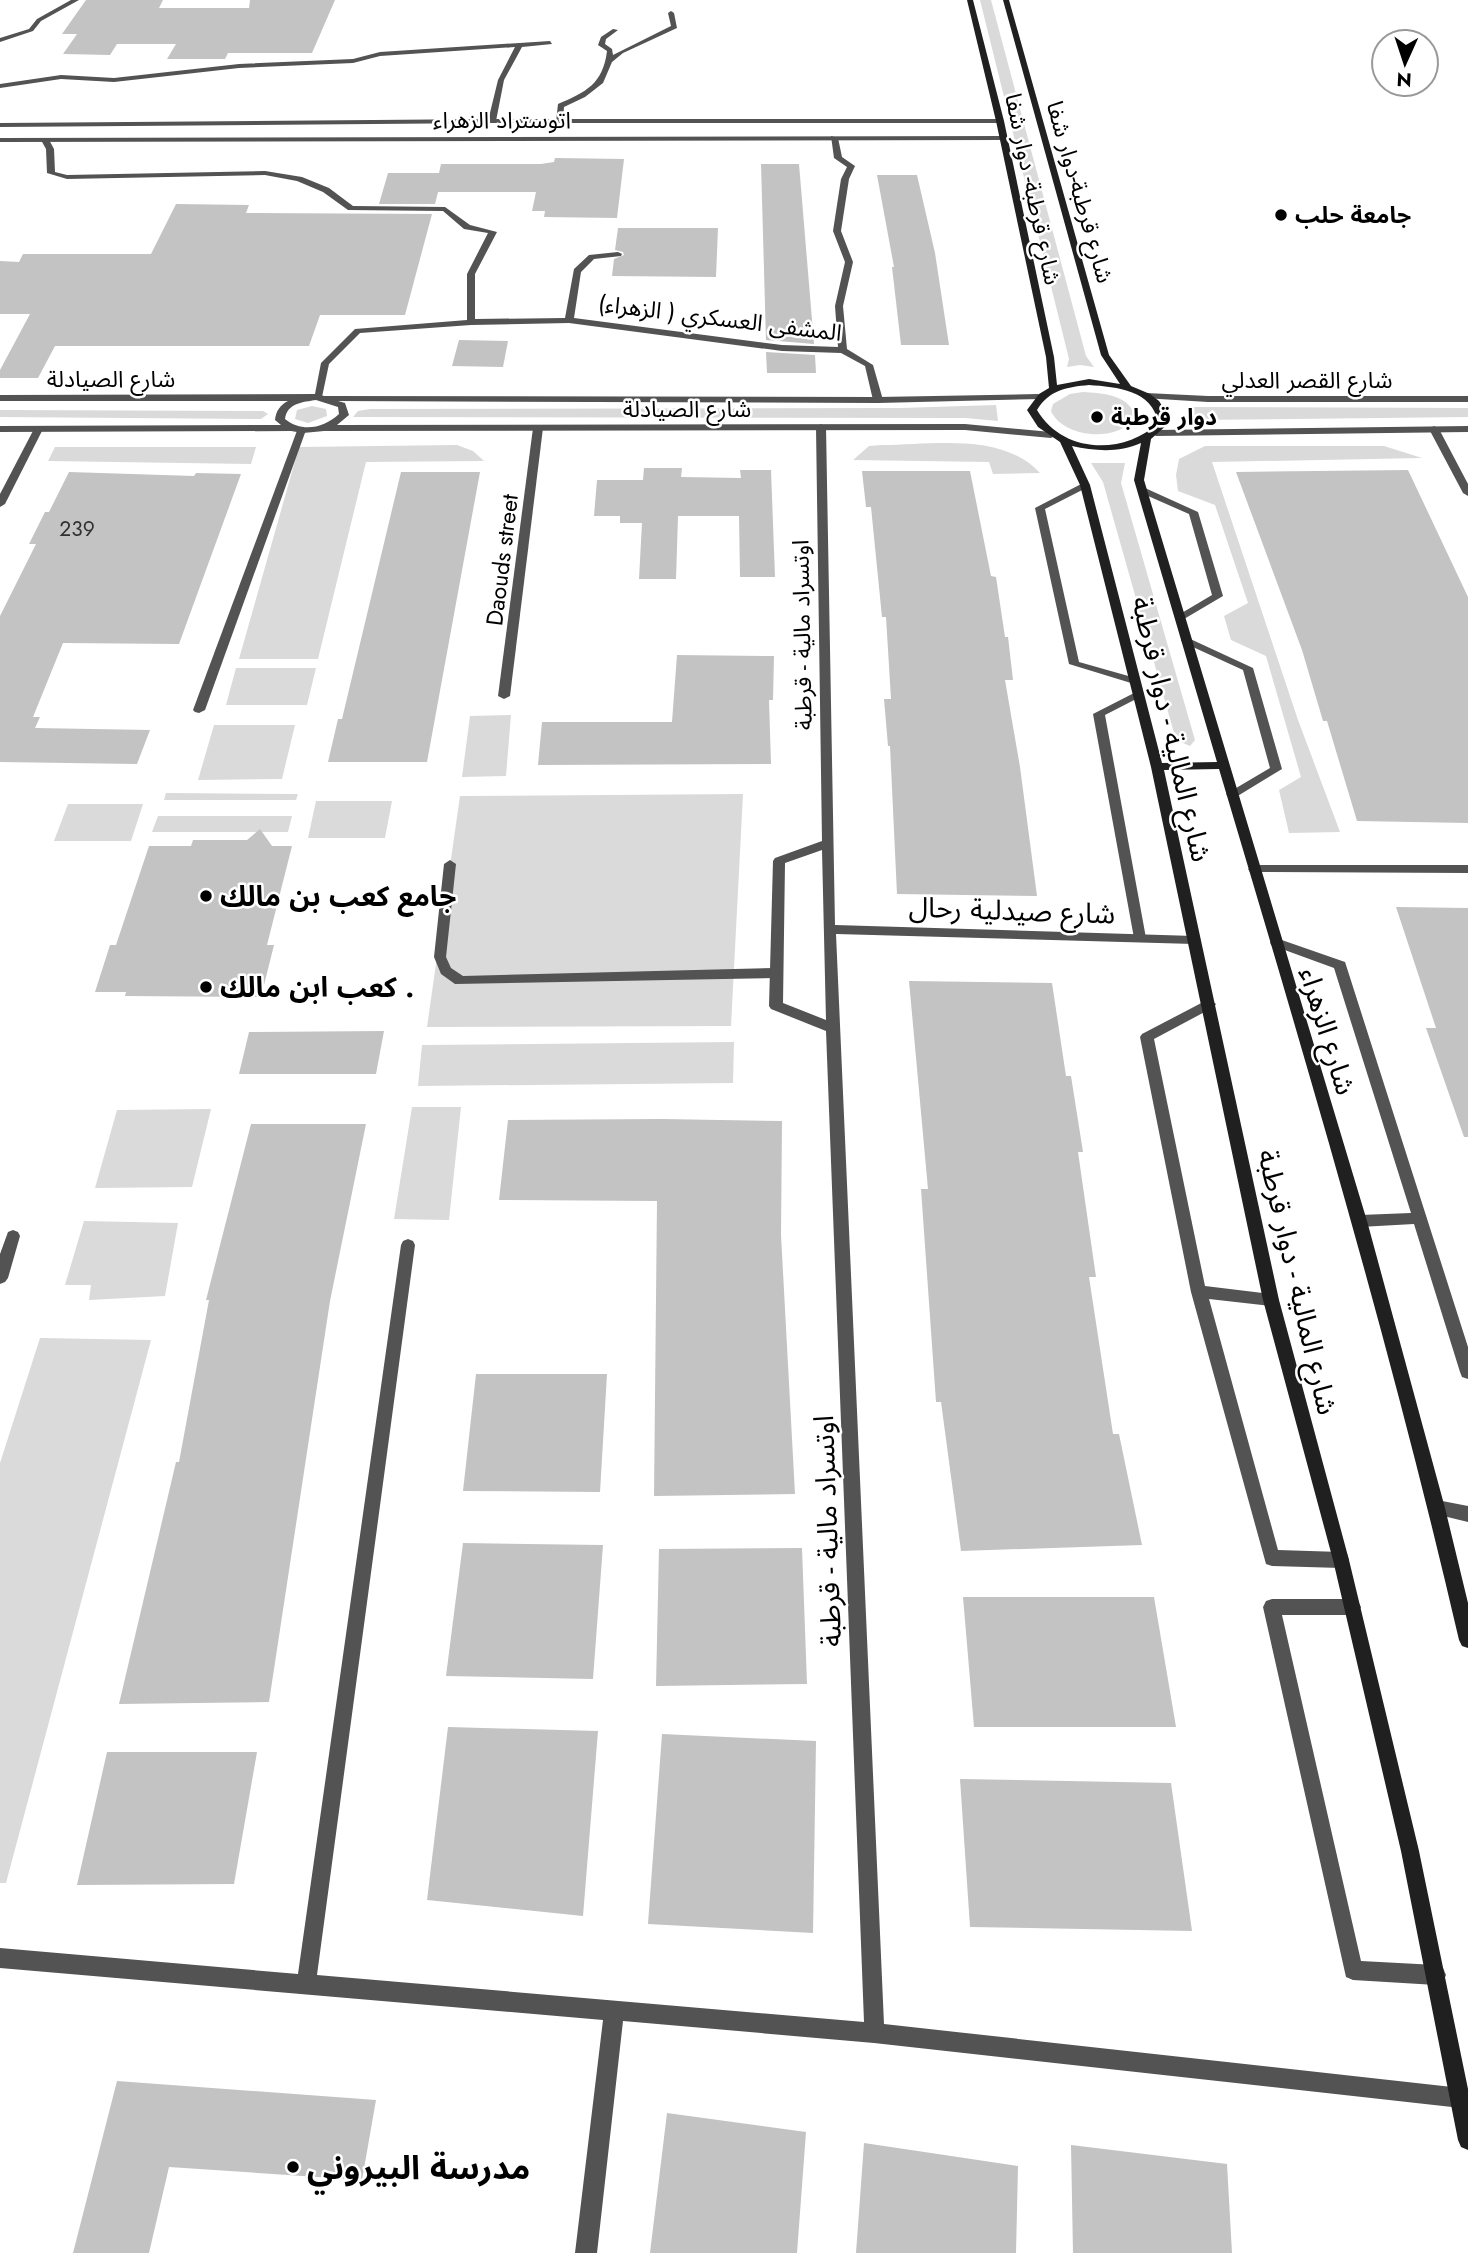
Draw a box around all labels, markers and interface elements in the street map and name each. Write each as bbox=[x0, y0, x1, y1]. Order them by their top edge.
north arrow bbox=[1370, 28, 1440, 98]
text: N bbox=[1396, 66, 1412, 93]
street label: شارع قرطبة- دوار شفا bbox=[996, 90, 1070, 288]
street label: شارع قرطبة-دوار شفا bbox=[1038, 97, 1122, 287]
street label: اتوستراد الزهراء bbox=[433, 103, 571, 137]
place label: جامعة حلب bbox=[1295, 198, 1411, 232]
marker: جامعة حلب bbox=[1273, 207, 1289, 223]
street label: المشفى العسكري ( الزهراء) bbox=[596, 286, 844, 350]
street label: شارع الصيادلة bbox=[47, 362, 175, 396]
street label: شارع القصر العدلي bbox=[1222, 363, 1392, 397]
street label: شارع الصيادلة bbox=[623, 392, 751, 426]
place label: دوار قرطبة bbox=[1111, 400, 1217, 434]
marker: دوار قرطبة bbox=[1089, 409, 1105, 425]
street label: Daouds street bbox=[477, 492, 527, 628]
house number: 239 bbox=[59, 514, 95, 544]
street label: اوتسراد مالية - قرطبة bbox=[783, 539, 821, 731]
street label: شارع المالية - دوار قرطبة bbox=[1121, 592, 1222, 866]
place label: جامع كعب بن مالك bbox=[220, 876, 456, 917]
street label: شارع صيدلية رحال bbox=[908, 886, 1116, 935]
marker: جامع كعب بن مالك bbox=[198, 888, 214, 904]
street label: شارع الزهراء bbox=[1289, 962, 1366, 1100]
place label: كعب ابن مالك . bbox=[220, 967, 414, 1008]
marker: كعب ابن مالك . bbox=[198, 979, 214, 995]
street label: شارع المالية - دوار قرطبة bbox=[1247, 1145, 1348, 1419]
street label: اوتسراد مالية - قرطبة bbox=[803, 1414, 852, 1648]
place label: مدرسة البيروني bbox=[307, 2144, 530, 2195]
marker: مدرسة البيروني bbox=[285, 2159, 301, 2175]

